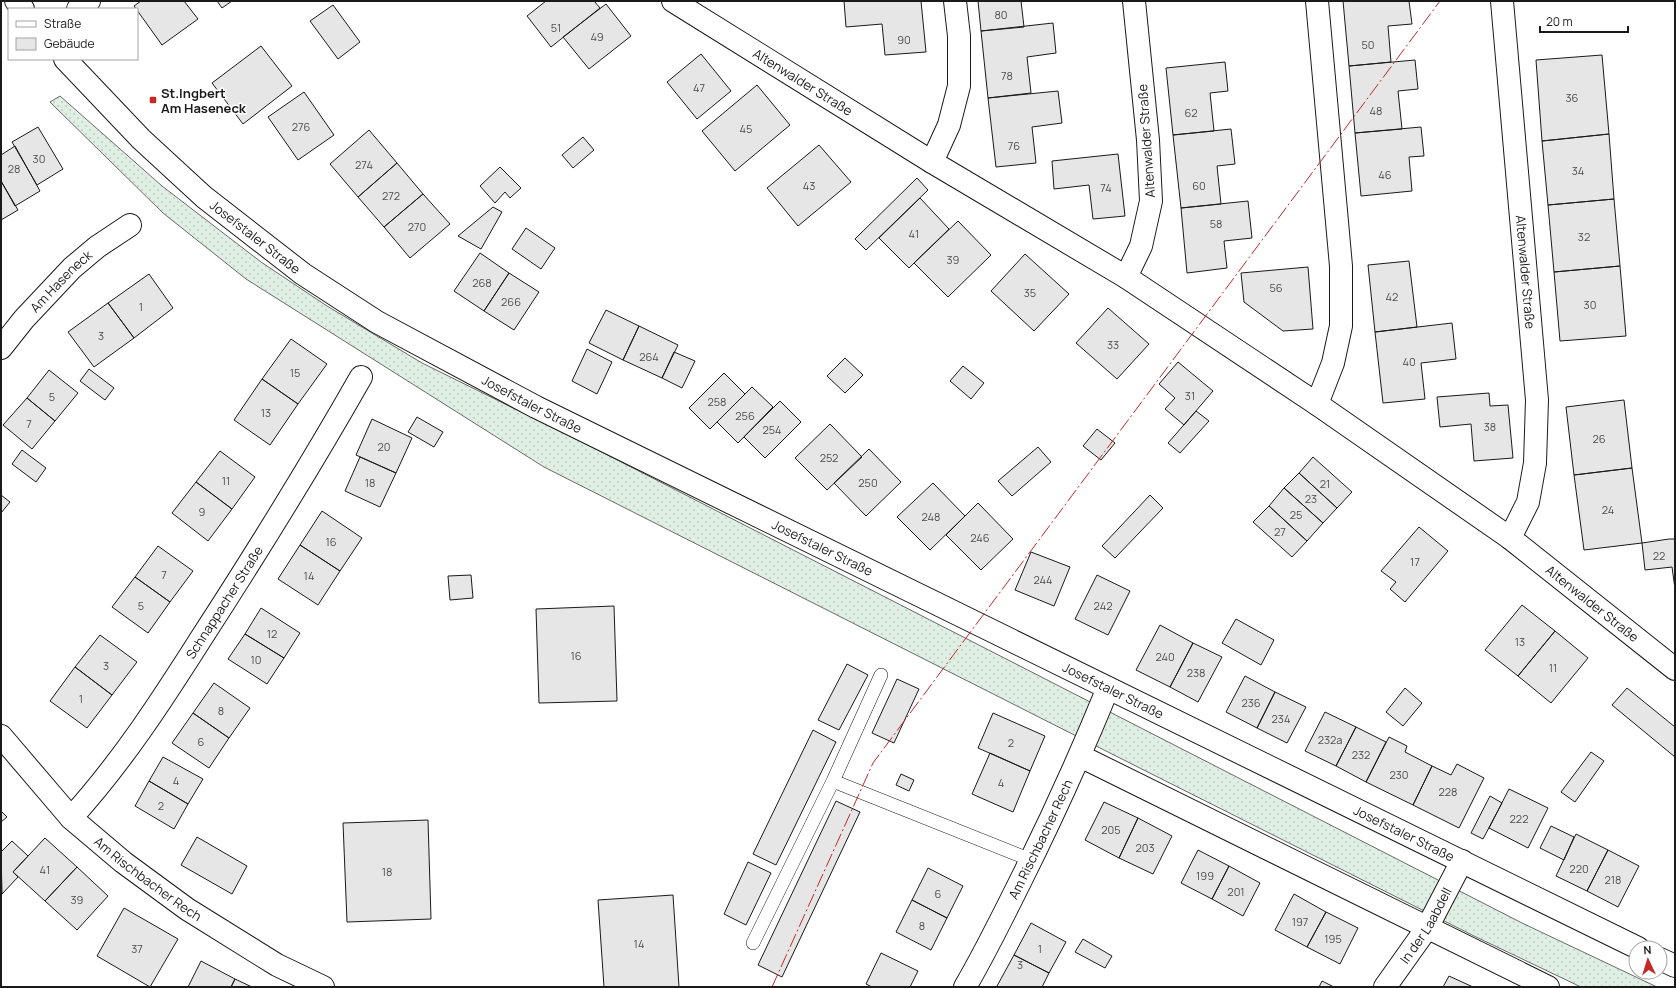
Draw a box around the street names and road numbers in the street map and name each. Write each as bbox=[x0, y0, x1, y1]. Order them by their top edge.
street label: Altenwalder Straße bbox=[750, 44, 857, 120]
street label: Altenwalder Straße bbox=[1133, 83, 1159, 199]
street label: Josefstaler Straße bbox=[206, 196, 305, 278]
street label: Altenwalder Straße bbox=[1512, 214, 1540, 330]
street label: Am Haseneck bbox=[26, 246, 96, 316]
street label: Josefstaler Straße bbox=[479, 371, 585, 437]
street label: Josefstaler Straße bbox=[769, 515, 876, 580]
street label: Schnappacher Straße bbox=[181, 542, 267, 662]
street label: Altenwalder Straße bbox=[1542, 561, 1643, 646]
street label: Josefstaler Straße bbox=[1060, 658, 1167, 723]
street label: Am Rischbacher Rech bbox=[1004, 777, 1077, 902]
street label: Josefstaler Straße bbox=[1351, 801, 1458, 866]
street label: Am Rischbacher Rech bbox=[90, 832, 205, 925]
street label: In der Laabdell bbox=[1396, 884, 1456, 967]

